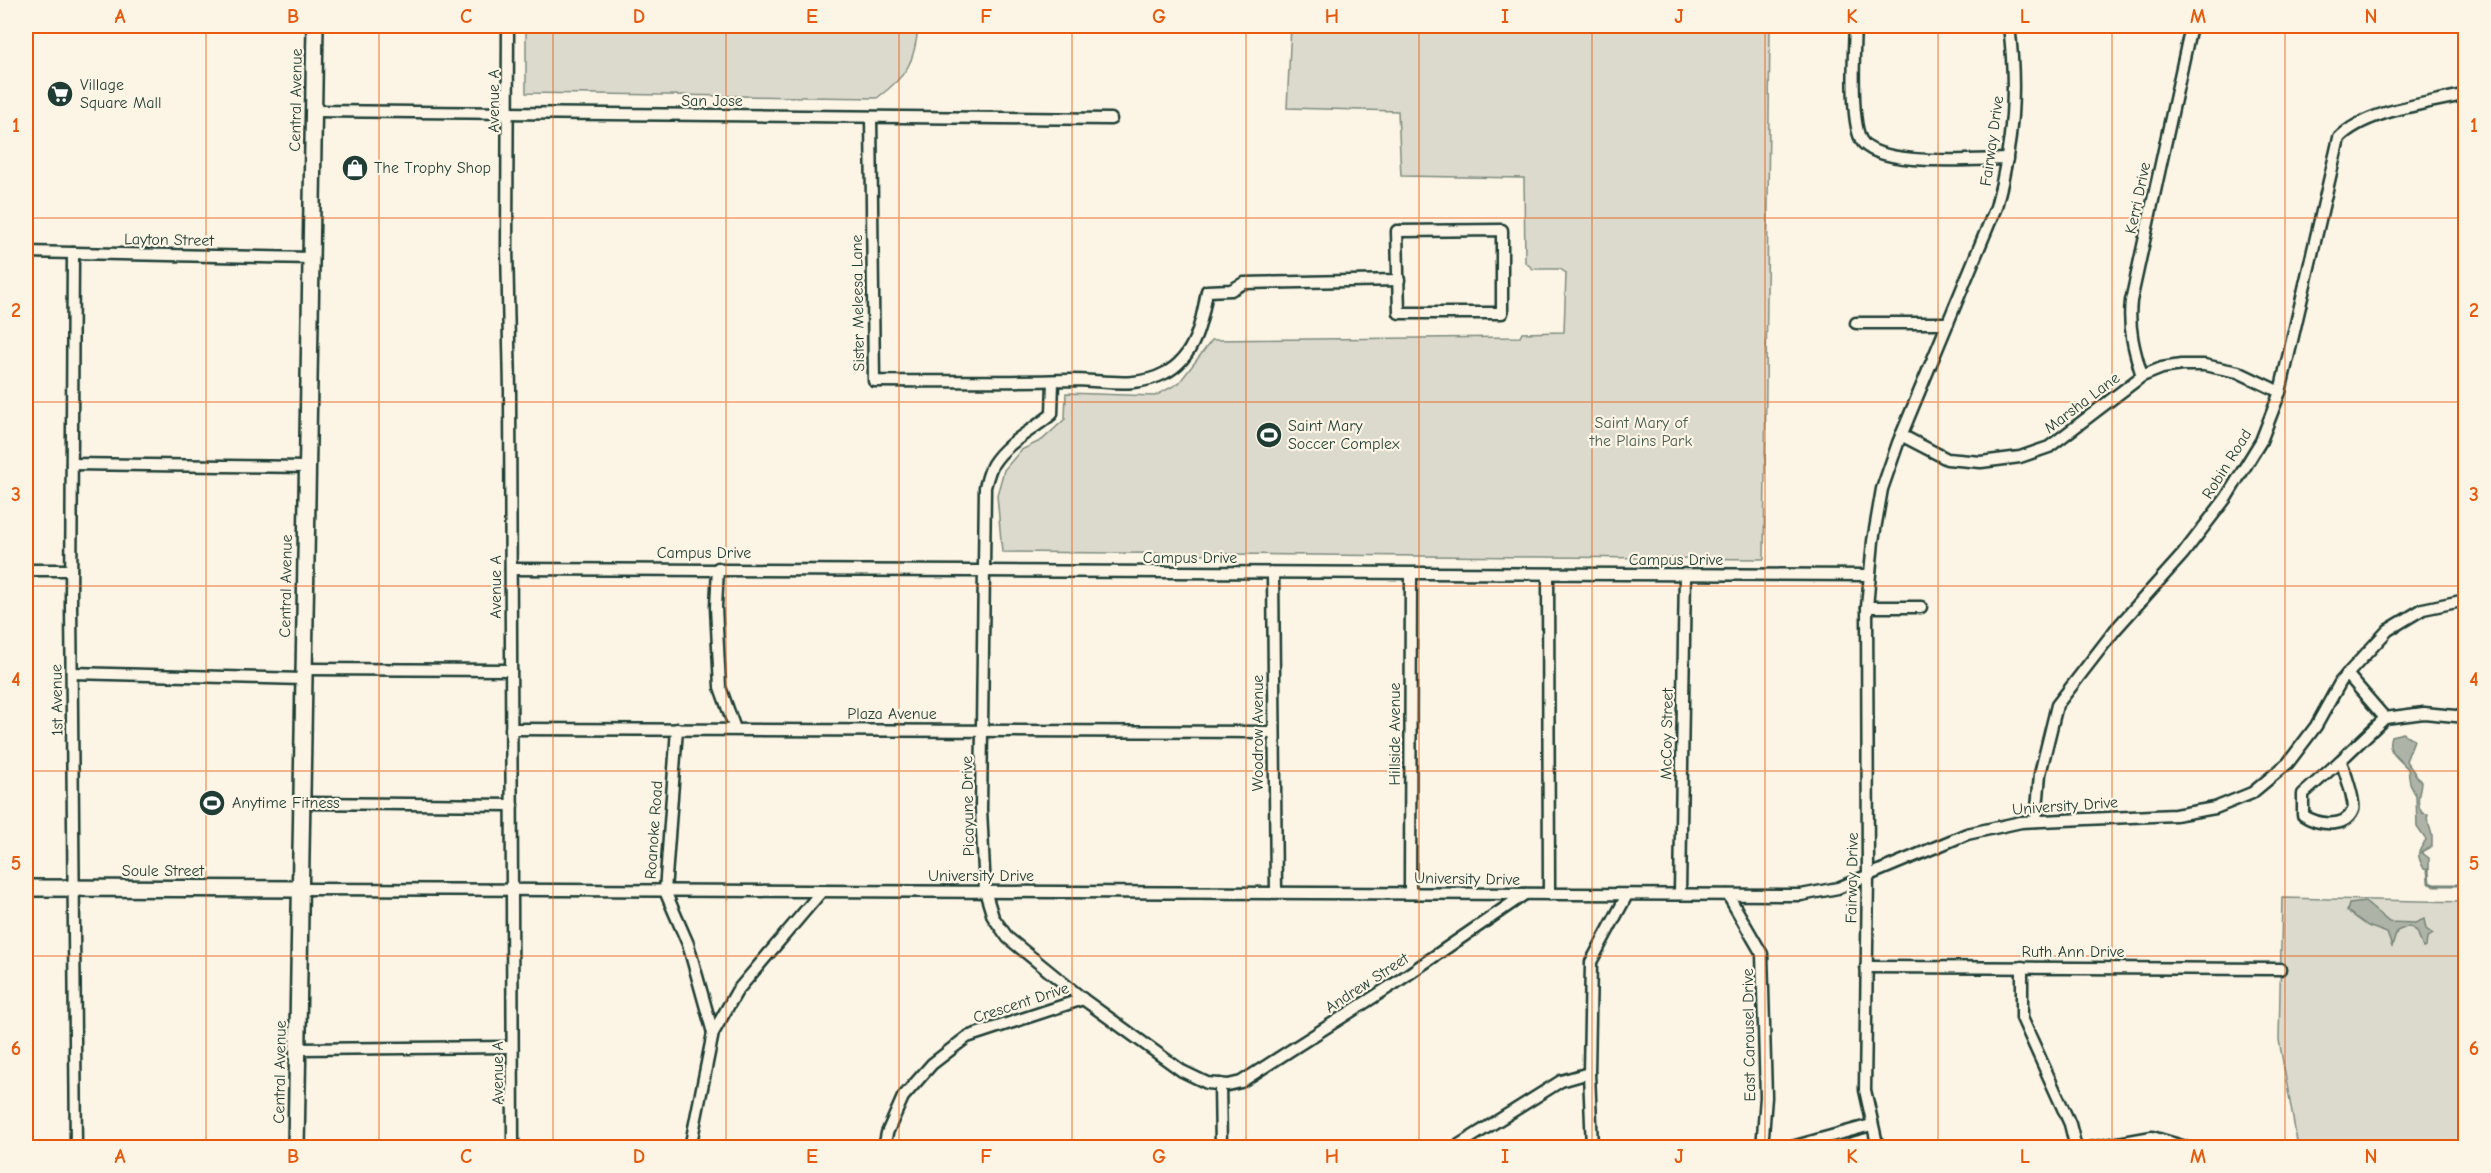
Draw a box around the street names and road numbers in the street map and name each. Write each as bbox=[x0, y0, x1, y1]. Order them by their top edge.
street label: Central Avenue bbox=[286, 48, 306, 152]
street label: Avenue A bbox=[485, 69, 503, 133]
street label: San Jose bbox=[681, 92, 743, 110]
street label: Fairway Drive bbox=[1977, 95, 2007, 187]
street label: Kerri Drive bbox=[2122, 160, 2154, 236]
street label: Layton Street bbox=[124, 230, 215, 250]
street label: Sister Meleesa Lane bbox=[848, 234, 868, 372]
street label: Marsha Lane bbox=[2041, 369, 2123, 437]
street label: Robin Road bbox=[2199, 426, 2255, 502]
street label: Central Avenue bbox=[276, 534, 296, 638]
street label: Campus Drive bbox=[657, 544, 751, 562]
street label: Campus Drive bbox=[1143, 549, 1237, 567]
street label: Campus Drive bbox=[1629, 551, 1723, 569]
street label: Avenue A bbox=[487, 555, 505, 619]
street label: 1st Avenue bbox=[47, 664, 67, 736]
street label: Woodrow Avenue bbox=[1249, 675, 1267, 791]
street label: Hillside Avenue bbox=[1386, 682, 1404, 786]
street label: McCoy Street bbox=[1657, 687, 1677, 780]
street label: Plaza Avenue bbox=[847, 705, 937, 723]
street label: Picayune Drive bbox=[958, 756, 978, 856]
street label: Roanoke Road bbox=[642, 780, 666, 880]
street label: University Drive bbox=[2011, 793, 2119, 819]
street label: Fairway Drive bbox=[1842, 832, 1862, 924]
street label: Soule Street bbox=[122, 862, 205, 880]
street label: University Drive bbox=[928, 867, 1034, 885]
street label: University Drive bbox=[1414, 869, 1520, 889]
street label: Ruth Ann Drive bbox=[2022, 943, 2124, 961]
street label: Andrew Street bbox=[1322, 949, 1412, 1017]
street label: East Carousel Drive bbox=[1739, 968, 1759, 1102]
street label: Crescent Drive bbox=[971, 979, 1071, 1027]
street label: Central Avenue bbox=[270, 1020, 290, 1124]
street label: Avenue A bbox=[489, 1041, 507, 1105]

